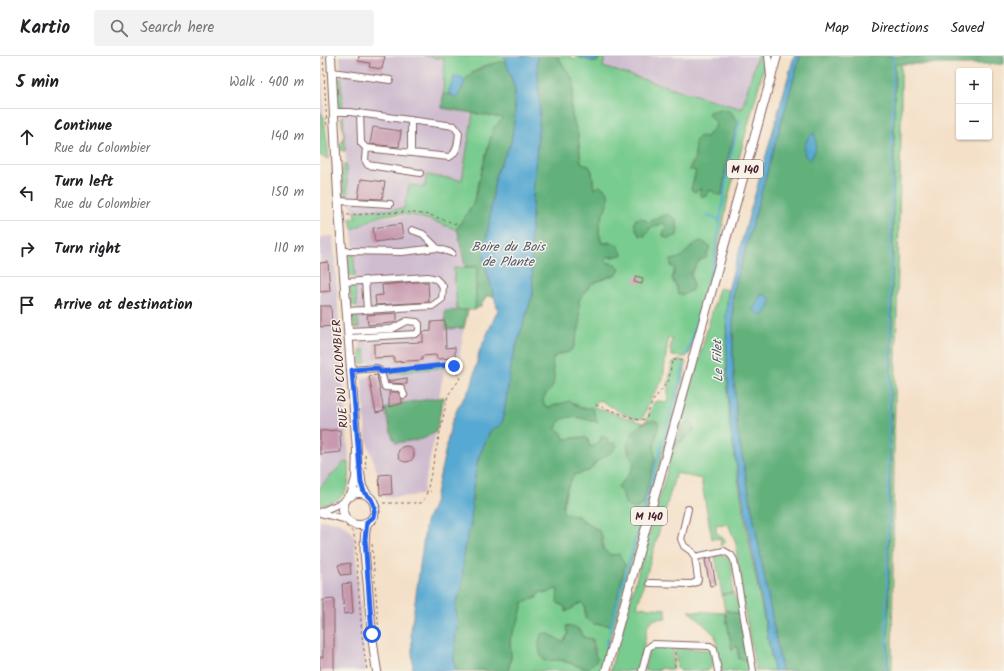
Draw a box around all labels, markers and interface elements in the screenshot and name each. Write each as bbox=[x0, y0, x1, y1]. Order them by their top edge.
search box bbox=[94, 10, 374, 46]
text: Kartio bbox=[20, 13, 70, 43]
text: Search here bbox=[140, 16, 214, 40]
icon: search bbox=[108, 17, 130, 39]
text: Map bbox=[824, 17, 849, 39]
text: Directions bbox=[871, 17, 929, 39]
text: Saved bbox=[951, 17, 984, 39]
map controls bbox=[956, 68, 992, 140]
button: + bbox=[956, 68, 992, 104]
text: 5 min bbox=[16, 69, 59, 96]
text: Walk · 400 m bbox=[229, 72, 304, 93]
button: − bbox=[956, 104, 992, 140]
text: Continue bbox=[54, 114, 112, 138]
icon: ahead bbox=[16, 126, 38, 148]
text: 140 m bbox=[271, 126, 304, 147]
text: Rue du Colombier bbox=[54, 138, 150, 159]
road number: M 140 bbox=[727, 160, 763, 178]
text: Turn left bbox=[54, 170, 114, 194]
icon: left bbox=[16, 182, 38, 204]
text: 150 m bbox=[271, 182, 304, 203]
text: Rue du Colombier bbox=[54, 194, 150, 215]
text: Turn right bbox=[54, 237, 121, 261]
water label: Boire du Bois de Plante bbox=[471, 237, 546, 273]
icon: right bbox=[16, 238, 38, 260]
text: 110 m bbox=[274, 238, 304, 259]
text: Arrive at destination bbox=[54, 293, 193, 317]
icon: arrive bbox=[16, 294, 38, 316]
street label: RUE DU COLOMBIER bbox=[327, 319, 354, 429]
water label: Le Filet bbox=[707, 338, 730, 382]
route end bbox=[445, 357, 463, 375]
road number: M 140 bbox=[631, 507, 667, 525]
route start bbox=[363, 625, 381, 643]

